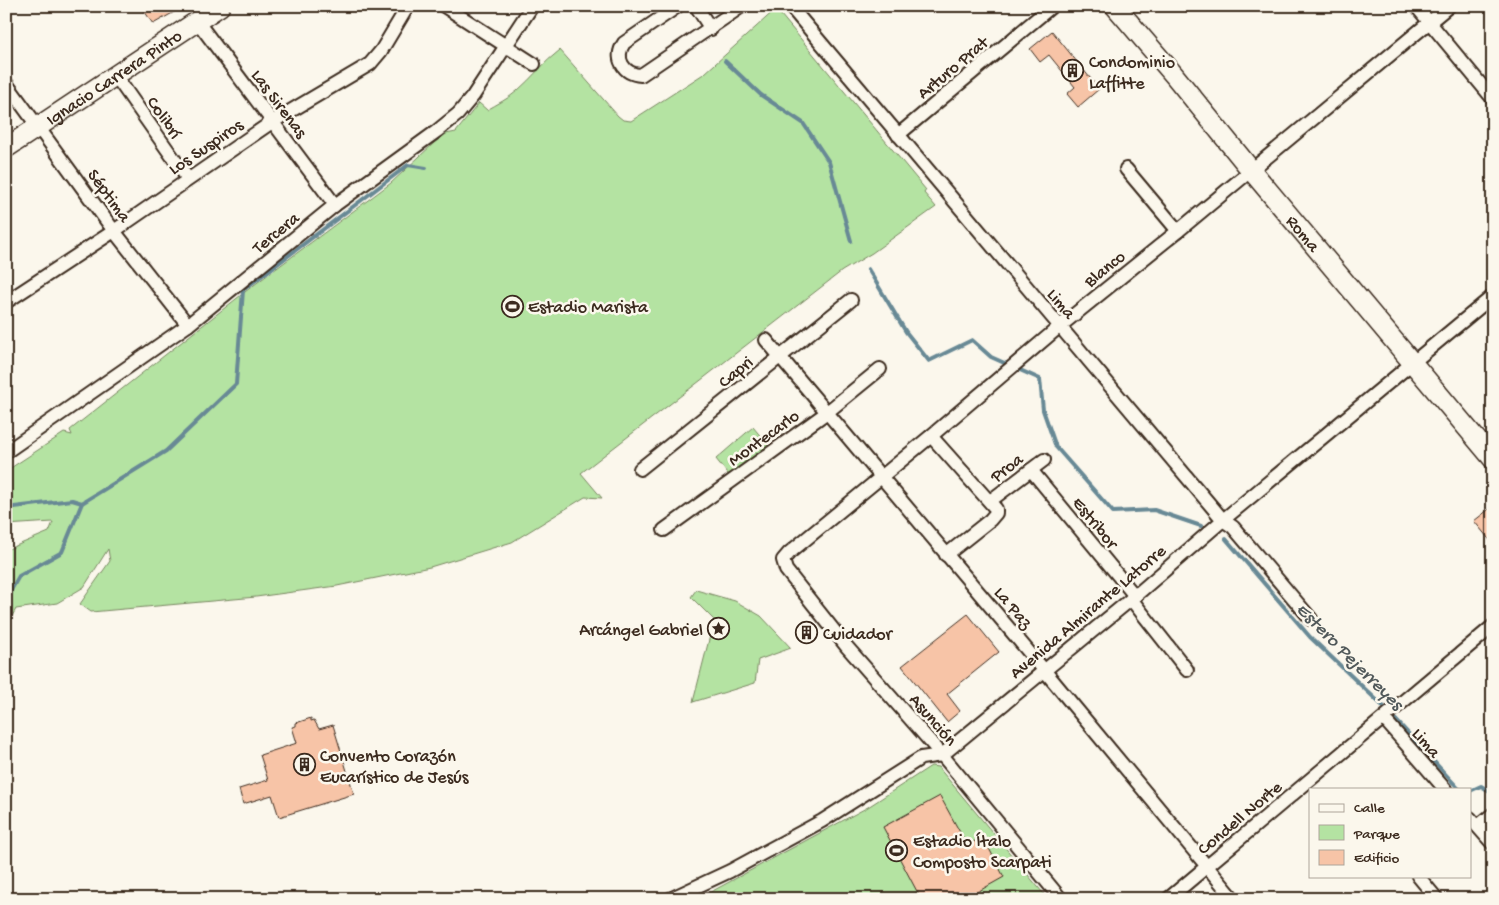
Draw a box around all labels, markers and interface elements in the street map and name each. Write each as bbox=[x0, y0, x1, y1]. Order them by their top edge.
street label: Ignacio Carrera Pinto bbox=[43, 26, 187, 131]
street label: Arturo Prat bbox=[914, 32, 995, 105]
place label: Condominio Laffitte bbox=[1089, 53, 1175, 95]
building icon: Condominio Laffitte bbox=[1061, 59, 1085, 83]
street label: Las Sirenas bbox=[245, 66, 311, 144]
street label: Colibrí bbox=[141, 93, 186, 144]
street label: Los Suspiros bbox=[165, 115, 249, 181]
street label: Séptima bbox=[82, 166, 135, 228]
street label: Tercera bbox=[248, 208, 305, 260]
street label: Roma bbox=[1280, 212, 1324, 258]
street label: Blanco bbox=[1080, 247, 1131, 294]
street label: Lima bbox=[1041, 285, 1079, 325]
sports icon: Estadio Marista bbox=[500, 294, 524, 318]
place label: Estadio Marista bbox=[528, 298, 649, 319]
street label: Capri bbox=[715, 352, 758, 393]
street label: Montecarlo bbox=[725, 406, 804, 472]
street label: Proa bbox=[986, 449, 1029, 489]
street label: Estribor bbox=[1067, 493, 1122, 555]
street label: Avenida Almirante Latorre bbox=[1006, 541, 1172, 684]
street label: La Paz bbox=[988, 583, 1036, 635]
water label: Estero Pejerreyes bbox=[1290, 599, 1408, 717]
place icon: Arcángel Gabriel bbox=[707, 617, 731, 641]
place label: Arcángel Gabriel bbox=[579, 621, 703, 642]
building icon: Cuidador bbox=[795, 621, 819, 645]
place label: Cuidador bbox=[823, 625, 894, 646]
street label: Asunción bbox=[904, 690, 961, 751]
street label: Lima bbox=[1406, 724, 1445, 764]
place label: Convento Corazón Eucarístico de Jesús bbox=[320, 747, 470, 789]
building icon: Convento Corazón Eucarístico de Jesús bbox=[292, 753, 316, 777]
street label: Condell Norte bbox=[1194, 777, 1288, 860]
legend bbox=[1309, 788, 1472, 878]
text: Calle bbox=[1354, 800, 1385, 818]
text: Parque bbox=[1353, 826, 1400, 844]
place label: Estadio Ítalo Composto Scarpati bbox=[913, 832, 1052, 874]
sports icon: Estadio Ítalo Composto Scarpati bbox=[885, 838, 909, 862]
text: Edificio bbox=[1354, 850, 1400, 868]

